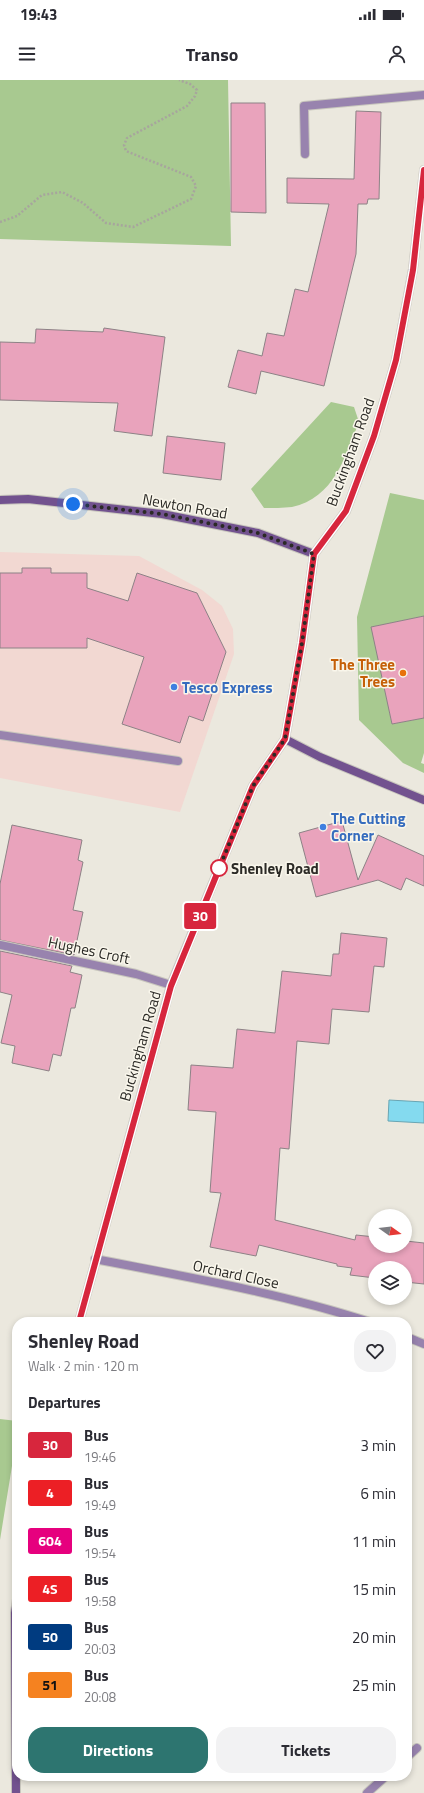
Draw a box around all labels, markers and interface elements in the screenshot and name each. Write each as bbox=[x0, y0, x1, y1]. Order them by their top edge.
text: 19:43 bbox=[20, 3, 57, 26]
text: Transo bbox=[186, 41, 238, 68]
icon: menu bbox=[16, 43, 38, 65]
icon: person bbox=[386, 43, 408, 65]
street label: Buckingham Road bbox=[320, 395, 380, 509]
street label: Newton Road bbox=[141, 487, 229, 525]
your location bbox=[63, 494, 83, 514]
place label: The Three Trees bbox=[331, 653, 395, 693]
marker: The Three Trees bbox=[398, 668, 408, 678]
place label: Tesco Express bbox=[182, 676, 272, 699]
marker: Tesco Express bbox=[169, 682, 179, 692]
place label: The Cutting Corner bbox=[331, 807, 406, 847]
marker: The Cutting Corner bbox=[318, 822, 328, 832]
place label: Shenley Road bbox=[231, 857, 319, 880]
marker: Shenley Road bbox=[210, 859, 228, 877]
line badge: 30 bbox=[182, 903, 218, 929]
text: 30 bbox=[192, 905, 208, 926]
street label: Hughes Croft bbox=[46, 930, 133, 970]
street label: Buckingham Road bbox=[113, 988, 167, 1104]
north arrow bbox=[368, 1209, 412, 1253]
map controls bbox=[368, 1209, 412, 1305]
street label: Orchard Close bbox=[191, 1254, 281, 1294]
button: layers bbox=[368, 1261, 412, 1305]
text: Shenley Road bbox=[28, 1326, 139, 1355]
button: heart bbox=[354, 1330, 396, 1372]
text: Walk · 2 min · 120 m bbox=[28, 1356, 139, 1376]
text: Departures bbox=[28, 1391, 101, 1414]
text: Bus bbox=[84, 1424, 109, 1447]
text: 30 bbox=[42, 1434, 58, 1455]
text: 3 min bbox=[360, 1434, 396, 1457]
text: 19:46 bbox=[84, 1447, 116, 1467]
text: Bus bbox=[84, 1472, 109, 1495]
text: 4 bbox=[46, 1482, 54, 1503]
text: 6 min bbox=[360, 1482, 396, 1505]
text: 19:49 bbox=[84, 1495, 116, 1515]
text: Bus bbox=[84, 1520, 109, 1543]
text: 604 bbox=[38, 1530, 62, 1551]
text: 11 min bbox=[352, 1530, 396, 1553]
text: 19:54 bbox=[84, 1543, 116, 1563]
text: Bus bbox=[84, 1568, 109, 1591]
text: 4S bbox=[42, 1578, 58, 1599]
text: 15 min bbox=[352, 1578, 396, 1601]
text: 19:58 bbox=[84, 1591, 116, 1611]
text: Bus bbox=[84, 1616, 109, 1639]
text: 50 bbox=[42, 1626, 58, 1647]
text: 20 min bbox=[352, 1626, 396, 1649]
text: 20:03 bbox=[84, 1639, 116, 1659]
text: Bus bbox=[84, 1664, 109, 1687]
text: 51 bbox=[42, 1674, 58, 1695]
text: 25 min bbox=[352, 1674, 396, 1697]
text: 20:08 bbox=[84, 1687, 116, 1707]
button: Directions bbox=[28, 1727, 208, 1773]
button: Tickets bbox=[216, 1727, 396, 1773]

